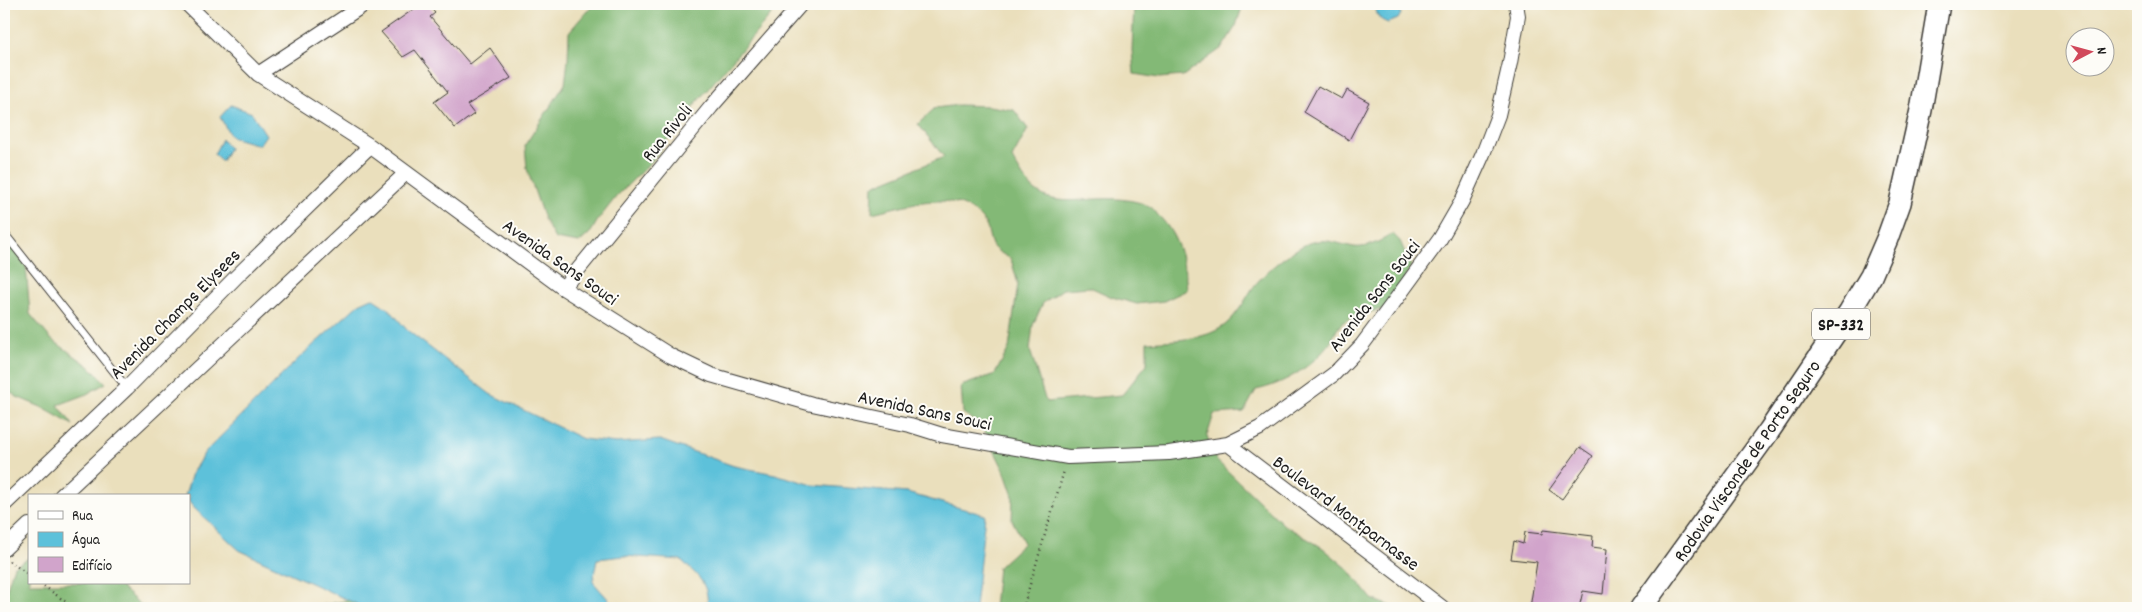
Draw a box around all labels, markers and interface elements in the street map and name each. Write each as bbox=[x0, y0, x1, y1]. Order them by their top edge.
north arrow bbox=[2064, 28, 2114, 78]
text: N bbox=[2091, 46, 2111, 55]
street label: Rua Rivoli bbox=[637, 99, 701, 169]
street label: Avenida Sans Souci bbox=[496, 214, 623, 314]
street label: Avenida Sans Souci bbox=[1323, 235, 1428, 359]
street label: Avenida Champs Elysees bbox=[105, 244, 248, 387]
road number: SP-332 bbox=[1812, 308, 1870, 339]
street label: Rodovia Visconde de Porto Seguro bbox=[1669, 355, 1829, 569]
street label: Avenida Sans Souci bbox=[855, 385, 994, 440]
street label: Boulevard Montparnasse bbox=[1266, 451, 1424, 579]
legend bbox=[28, 494, 190, 584]
text: Rua bbox=[72, 506, 94, 528]
text: Água bbox=[72, 530, 101, 552]
text: Edifício bbox=[72, 556, 112, 578]

